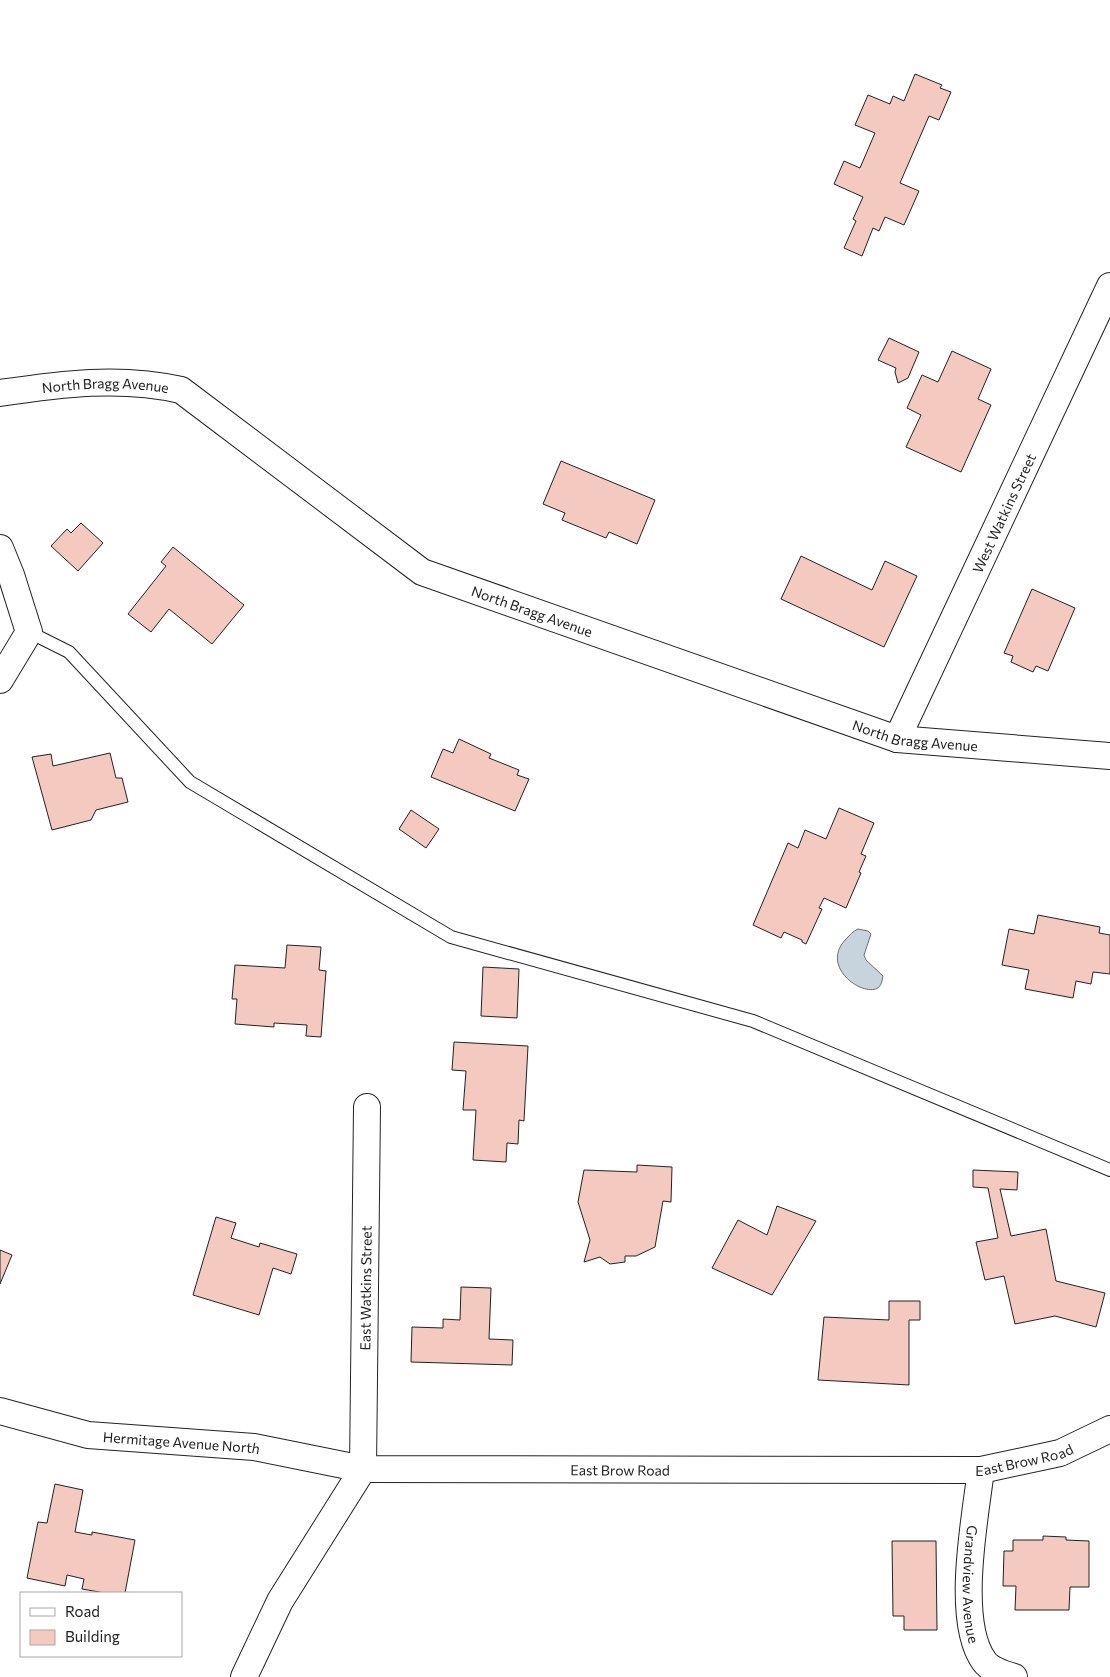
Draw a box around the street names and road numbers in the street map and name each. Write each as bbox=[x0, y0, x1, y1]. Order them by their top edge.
street label: North Bragg Avenue bbox=[41, 374, 170, 396]
street label: West Watkins Street bbox=[968, 450, 1039, 575]
street label: North Bragg Avenue bbox=[469, 582, 595, 640]
street label: North Bragg Avenue bbox=[850, 716, 978, 754]
street label: East Watkins Street bbox=[356, 1225, 374, 1351]
street label: Hermitage Avenue North bbox=[102, 1428, 262, 1457]
street label: East Brow Road bbox=[975, 1440, 1076, 1479]
street label: East Brow Road bbox=[570, 1461, 670, 1478]
street label: Grandview Avenue bbox=[960, 1524, 983, 1645]

